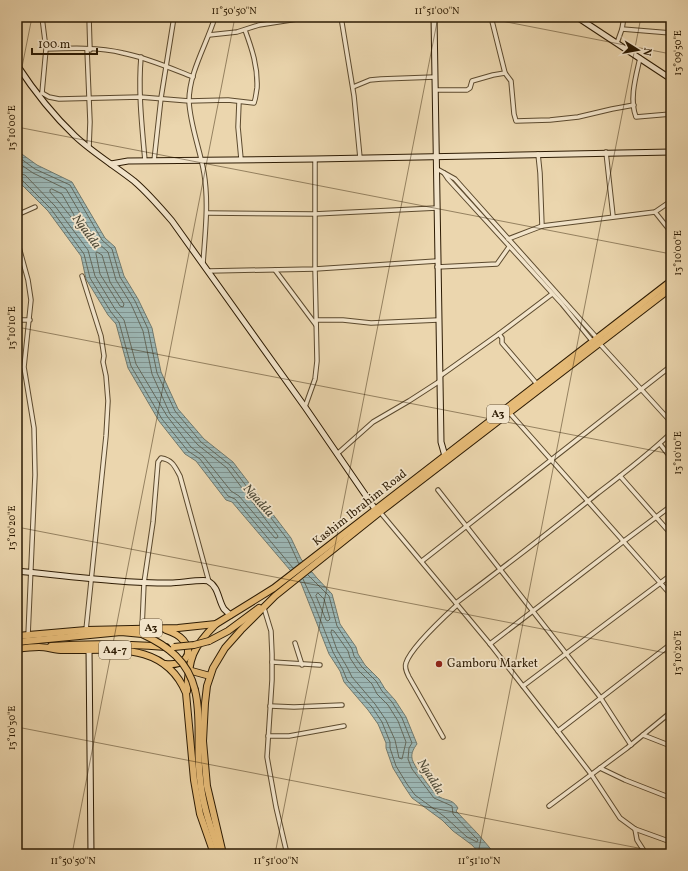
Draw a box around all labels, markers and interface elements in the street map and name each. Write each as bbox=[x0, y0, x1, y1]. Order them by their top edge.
text: 11°50'50"N bbox=[211, 4, 257, 18]
text: 11°51'00"N bbox=[415, 4, 460, 18]
scale bar bbox=[32, 30, 97, 56]
north arrow bbox=[618, 30, 658, 70]
text: 13°09'50"E bbox=[671, 30, 685, 76]
text: 100 m bbox=[38, 37, 71, 53]
text: N bbox=[638, 46, 654, 57]
text: 13°10'00"E bbox=[5, 105, 19, 151]
water label: Ngadda bbox=[67, 211, 105, 253]
text: 13°10'00"E bbox=[671, 230, 685, 276]
text: 13°10'10"E bbox=[5, 306, 19, 350]
road number: A3 bbox=[487, 405, 509, 423]
text: 13°10'10"E bbox=[671, 431, 685, 475]
street label: Kashim Ibrahim Road bbox=[309, 466, 411, 550]
water label: Ngadda bbox=[238, 480, 278, 522]
text: 13°10'20"E bbox=[5, 506, 19, 550]
road number: A3 bbox=[140, 619, 162, 637]
text: 13°10'20"E bbox=[671, 631, 685, 675]
road number: A4-7 bbox=[99, 641, 131, 659]
place label: Gamboru Market bbox=[447, 656, 538, 672]
marker: Gamboru Market bbox=[434, 659, 444, 669]
text: 13°10'30"E bbox=[5, 706, 19, 750]
water label: Ngadda bbox=[412, 756, 448, 798]
text: 11°50'50"N bbox=[50, 854, 96, 868]
text: 11°51'00"N bbox=[254, 854, 299, 868]
text: 11°51'10"N bbox=[458, 854, 501, 868]

